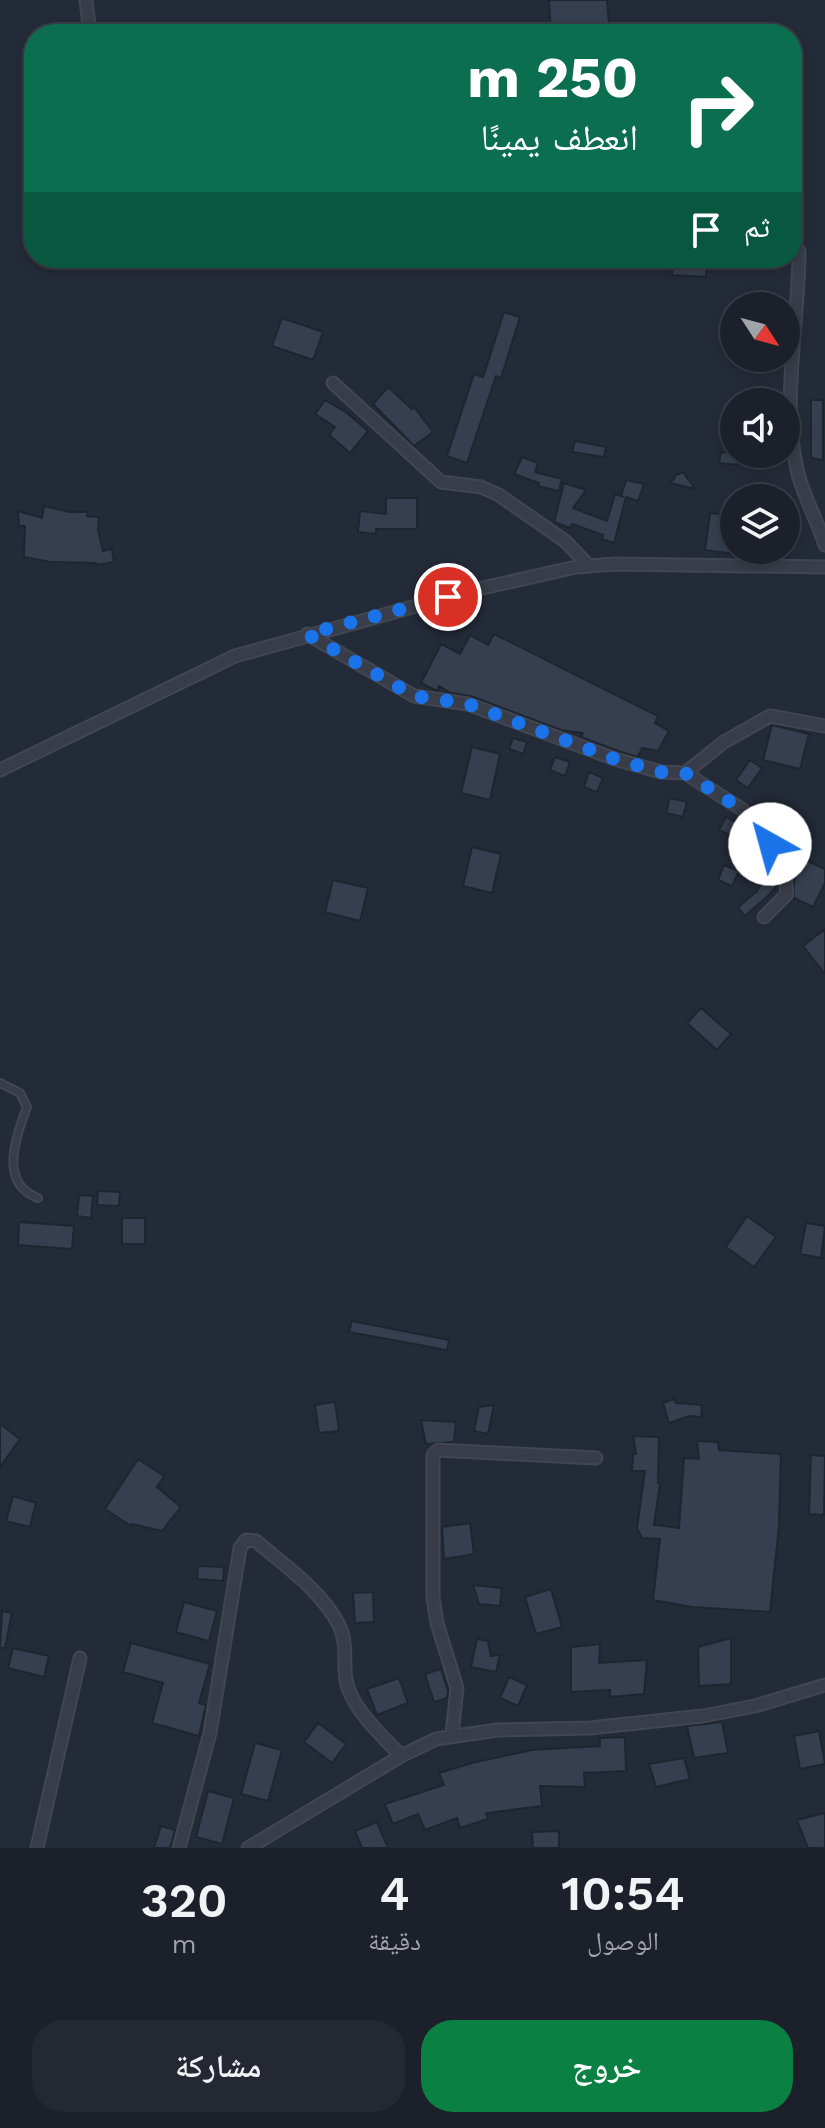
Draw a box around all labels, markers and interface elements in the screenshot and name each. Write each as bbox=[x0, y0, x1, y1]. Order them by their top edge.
text: 250 m bbox=[467, 45, 638, 111]
icon: right bbox=[666, 56, 770, 160]
text: انعطف يمينًا bbox=[480, 117, 638, 159]
icon: arrive bbox=[684, 208, 728, 252]
text: ثم bbox=[744, 209, 770, 244]
north arrow bbox=[720, 292, 800, 372]
map controls bbox=[720, 292, 800, 564]
button: sound bbox=[720, 388, 800, 468]
button: layers bbox=[720, 484, 800, 564]
pin bbox=[414, 563, 482, 631]
icon: arrive bbox=[426, 575, 470, 619]
position arrow bbox=[728, 802, 812, 886]
text: 4 bbox=[379, 1865, 410, 1922]
text: 10:54 bbox=[561, 1865, 685, 1922]
text: 320 bbox=[140, 1872, 228, 1929]
text: دقيقة bbox=[368, 1926, 421, 1956]
text: الوصول bbox=[587, 1926, 659, 1956]
text: m bbox=[172, 1929, 196, 1959]
button: مشاركة bbox=[32, 2020, 405, 2112]
button: خروج bbox=[421, 2020, 793, 2112]

